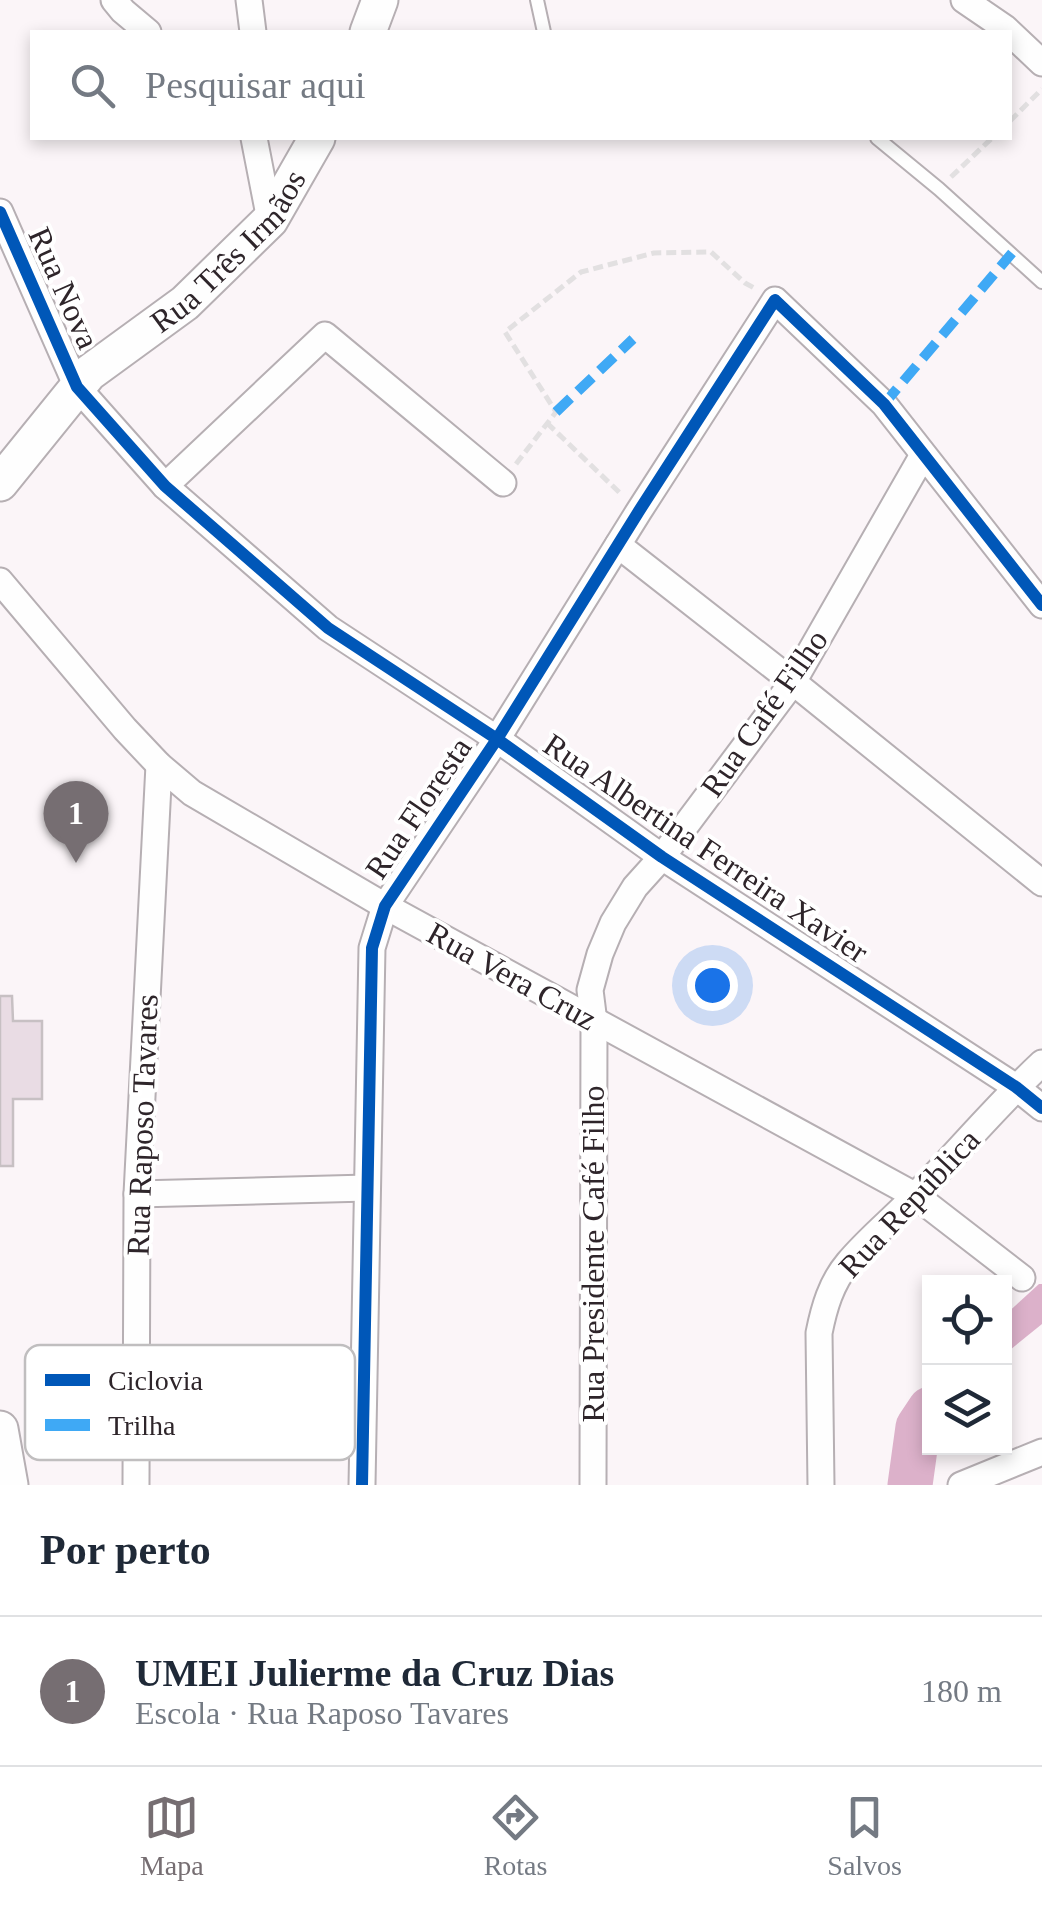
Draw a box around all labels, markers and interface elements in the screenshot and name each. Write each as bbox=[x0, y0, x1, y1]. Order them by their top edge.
search box bbox=[30, 30, 1012, 140]
icon: search bbox=[65, 58, 120, 113]
text: Pesquisar aqui bbox=[145, 64, 366, 106]
street label: Rua Três Irmãos bbox=[144, 164, 313, 340]
street label: Rua Nova bbox=[21, 222, 107, 354]
street label: Rua Café Filho bbox=[693, 623, 835, 803]
street label: Rua Albertina Ferreira Xavier bbox=[537, 726, 875, 970]
street label: Rua Floresta bbox=[358, 731, 478, 885]
pin: 1 bbox=[44, 780, 108, 863]
street label: Rua Vera Cruz bbox=[421, 915, 603, 1037]
your location bbox=[687, 960, 738, 1011]
street label: Rua Raposo Tavares bbox=[119, 993, 165, 1257]
street label: Rua Presidente Café Filho bbox=[575, 1086, 611, 1422]
street label: Rua República bbox=[831, 1122, 987, 1284]
map controls bbox=[922, 1275, 1012, 1455]
button: locate bbox=[922, 1275, 1012, 1365]
legend bbox=[25, 1345, 355, 1460]
text: Ciclovia bbox=[108, 1365, 203, 1396]
button: layers bbox=[922, 1365, 1012, 1455]
text: Trilha bbox=[108, 1410, 176, 1441]
text: Por perto bbox=[40, 1527, 211, 1573]
text: UMEI Julierme da Cruz Dias bbox=[135, 1652, 614, 1694]
text: 1 bbox=[65, 1673, 81, 1709]
text: 180 m bbox=[921, 1673, 1002, 1709]
text: Escola · Rua Raposo Tavares bbox=[135, 1695, 509, 1731]
tab: Mapa bbox=[140, 1790, 204, 1882]
tab: Rotas bbox=[484, 1790, 547, 1882]
tab: Salvos bbox=[827, 1790, 902, 1882]

